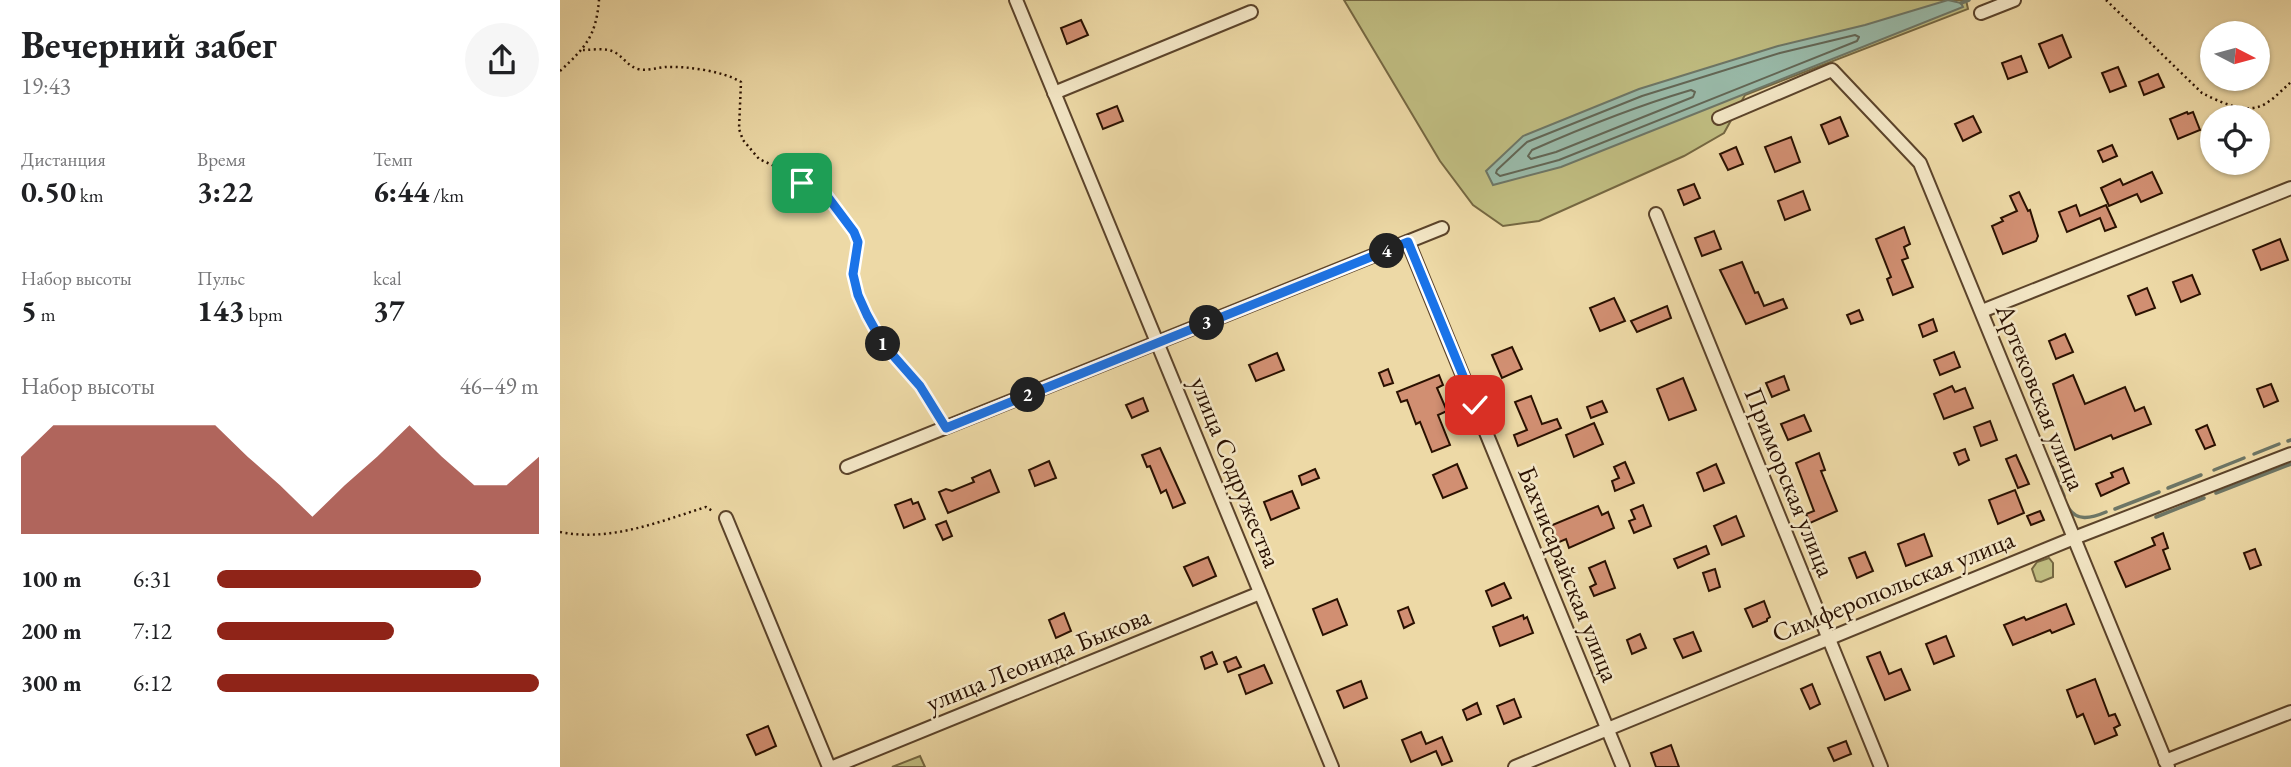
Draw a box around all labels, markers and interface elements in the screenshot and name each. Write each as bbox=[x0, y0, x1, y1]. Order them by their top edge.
text: Вечерний забег bbox=[21, 20, 277, 69]
north arrow bbox=[2200, 21, 2270, 91]
map controls bbox=[2200, 21, 2270, 175]
button: share bbox=[465, 23, 539, 97]
text: 19:43 bbox=[21, 71, 71, 101]
button: locate bbox=[2200, 105, 2270, 175]
text: Дистанция bbox=[21, 147, 106, 172]
text: Время bbox=[197, 147, 246, 172]
text: Темп bbox=[373, 147, 413, 172]
pin bbox=[772, 153, 832, 213]
icon: arrive bbox=[783, 164, 821, 202]
text: 0.50 bbox=[21, 172, 76, 211]
text: 3:22 bbox=[197, 172, 253, 211]
text: 6:44 bbox=[373, 172, 429, 211]
text: km bbox=[76, 183, 104, 208]
text: /km bbox=[429, 183, 464, 208]
pin: 4 bbox=[1370, 233, 1404, 268]
text: 4 bbox=[1381, 238, 1392, 263]
text: Набор высоты bbox=[21, 266, 132, 291]
text: Пульс bbox=[197, 266, 245, 291]
text: kcal bbox=[373, 266, 402, 291]
text: 5 bbox=[21, 291, 37, 330]
text: 143 bbox=[197, 291, 245, 330]
text: 37 bbox=[373, 291, 405, 330]
street label: Артековская улица bbox=[1988, 298, 2094, 496]
text: m bbox=[37, 302, 55, 327]
text: bpm bbox=[245, 302, 283, 327]
pin: 3 bbox=[1190, 306, 1224, 340]
text: 3 bbox=[1201, 310, 1212, 335]
pin: 1 bbox=[866, 326, 900, 362]
text: 1 bbox=[877, 331, 888, 356]
text: Набор высоты bbox=[21, 371, 155, 401]
text: 46–49 m bbox=[460, 371, 539, 401]
street label: улица Содружества bbox=[1182, 372, 1290, 573]
pin bbox=[1445, 375, 1505, 435]
pin: 2 bbox=[1010, 378, 1046, 412]
text: 2 bbox=[1022, 382, 1033, 407]
street label: Приморская улица bbox=[1736, 382, 1844, 582]
icon: check bbox=[1456, 386, 1494, 424]
street label: Бахчисарайская улица bbox=[1510, 461, 1628, 688]
street label: Симферопольская улица bbox=[1767, 522, 2020, 650]
text: 100 m bbox=[21, 564, 82, 594]
text: 6:31 bbox=[133, 564, 172, 594]
street label: улица Леонида Быкова bbox=[921, 598, 1156, 720]
text: 200 m bbox=[21, 616, 82, 646]
text: 7:12 bbox=[133, 616, 172, 646]
text: 300 m bbox=[21, 668, 82, 698]
text: 6:12 bbox=[133, 668, 172, 698]

